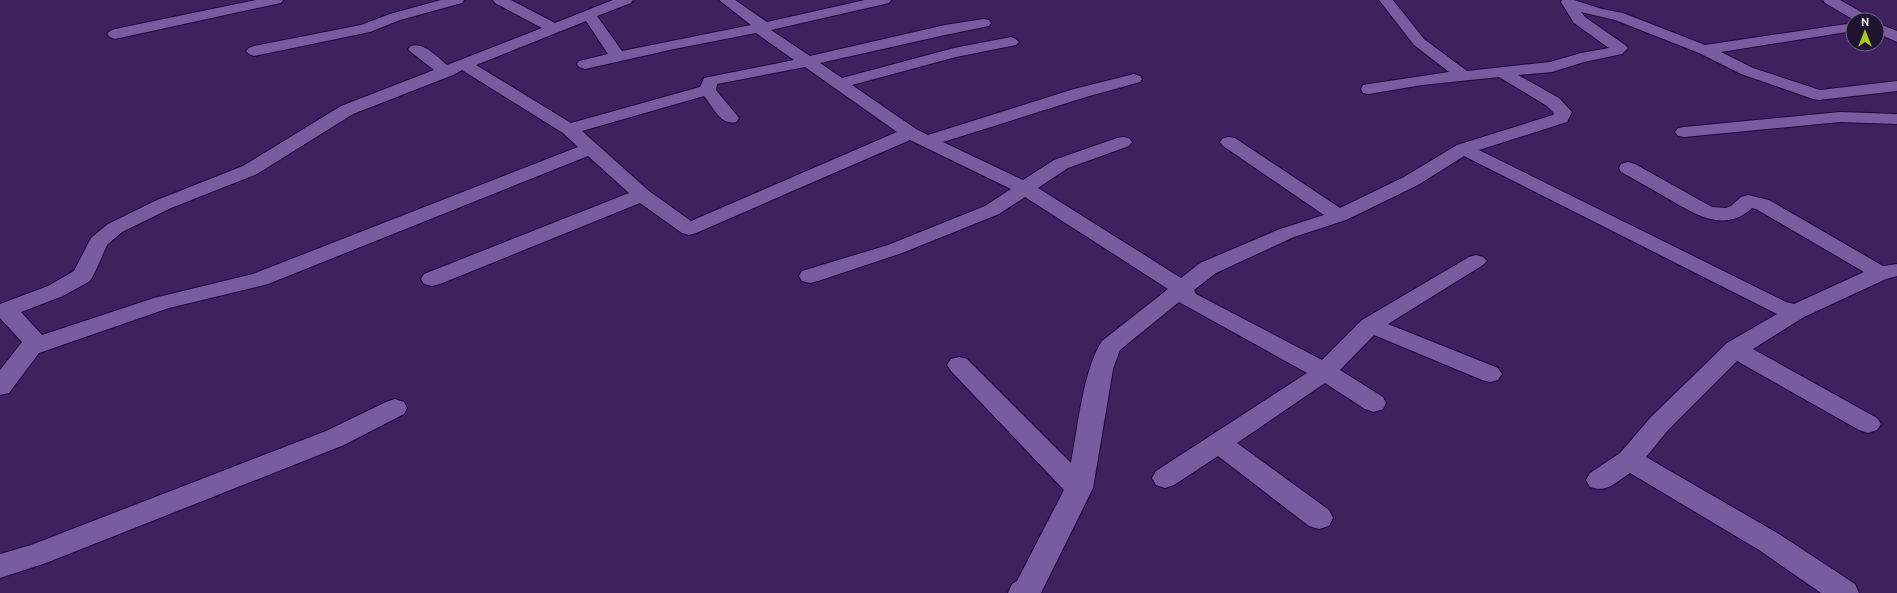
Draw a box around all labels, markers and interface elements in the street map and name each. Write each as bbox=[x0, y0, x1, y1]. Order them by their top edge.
north arrow bbox=[1845, 12, 1885, 52]
text: N bbox=[1861, 16, 1869, 28]

